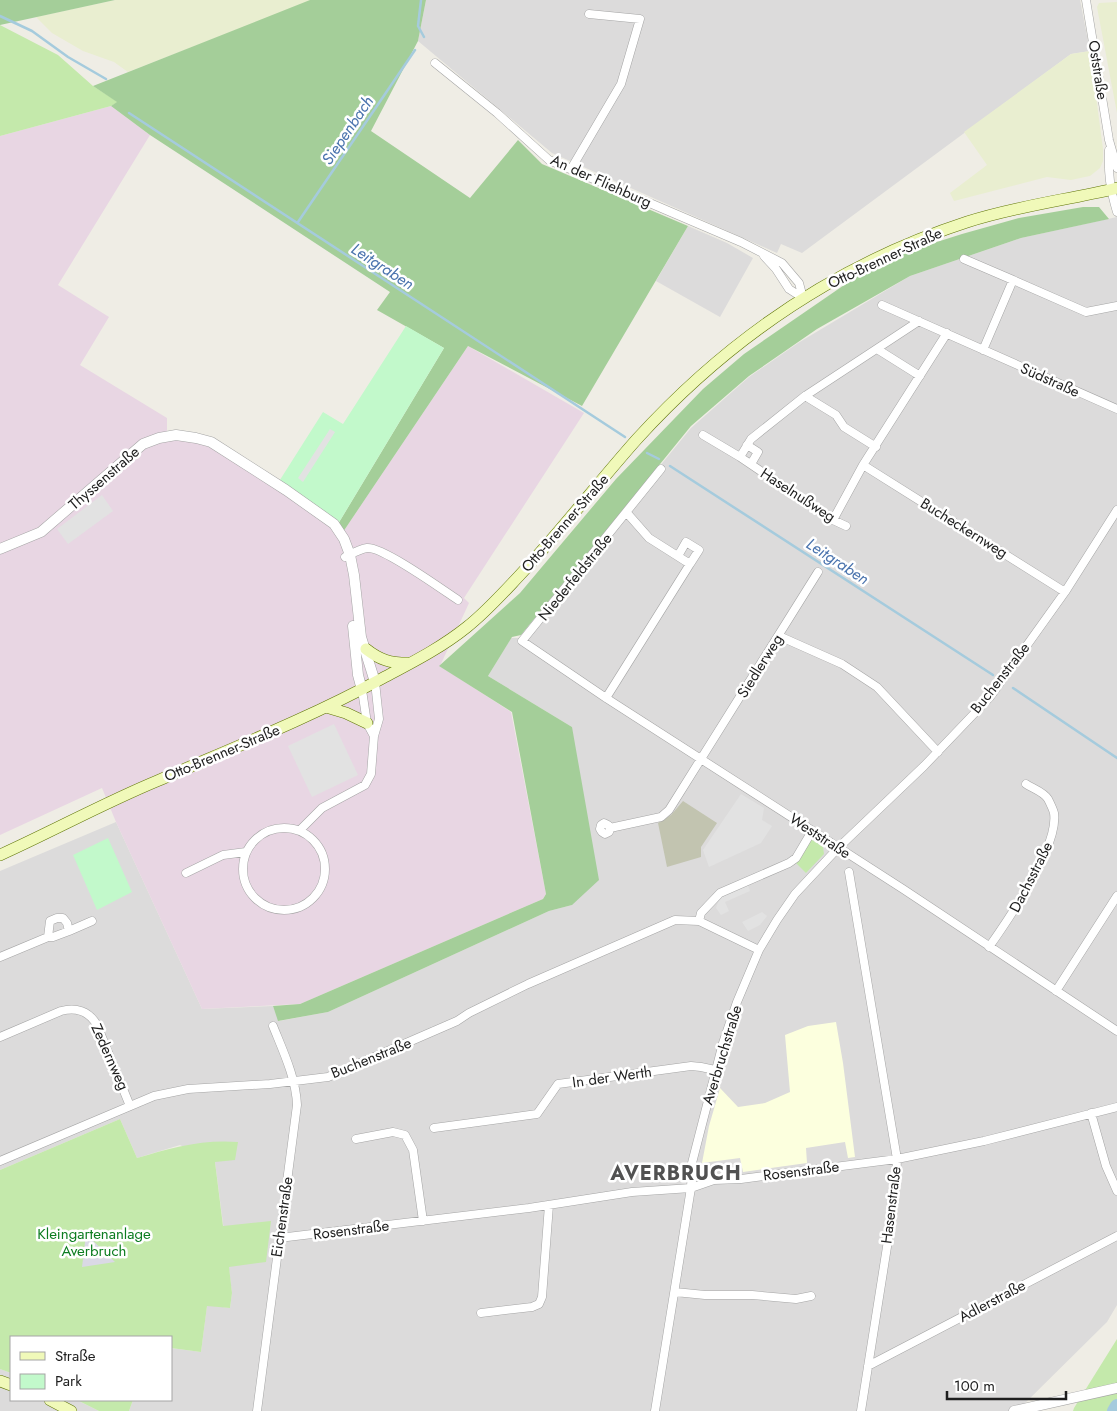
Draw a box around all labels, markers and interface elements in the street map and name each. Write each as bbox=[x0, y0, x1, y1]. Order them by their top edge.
street label: Oststraße bbox=[1082, 39, 1114, 101]
water label: Siepenbach bbox=[316, 91, 379, 169]
street label: An der Fliehburg bbox=[547, 149, 655, 213]
street label: Otto-Brenner-Straße bbox=[824, 222, 946, 294]
water label: Leitgraben bbox=[347, 237, 419, 295]
street label: Südstraße bbox=[1017, 357, 1083, 403]
street label: Thyssenstraße bbox=[64, 441, 144, 515]
street label: Haselnußweg bbox=[756, 462, 840, 528]
street label: Otto-Brenner-Straße bbox=[516, 469, 614, 577]
street label: Bucheckernweg bbox=[916, 492, 1012, 564]
street label: Niederfeldstraße bbox=[533, 528, 617, 625]
water label: Leitgraben bbox=[802, 532, 874, 590]
street label: Siedlerweg bbox=[732, 630, 788, 702]
street label: Buchenstraße bbox=[965, 637, 1035, 718]
street label: Otto-Brenner-Straße bbox=[161, 719, 283, 787]
street label: Weststraße bbox=[785, 808, 855, 864]
street label: Dachsstraße bbox=[1004, 838, 1058, 916]
street label: Averbruchstraße bbox=[696, 1002, 748, 1108]
street label: Zedernweg bbox=[86, 1020, 134, 1094]
street label: Buchenstraße bbox=[327, 1032, 415, 1084]
street label: In der Werth bbox=[571, 1061, 653, 1093]
street label: Rosenstraße bbox=[762, 1155, 841, 1187]
district label: AVERBRUCH bbox=[609, 1159, 742, 1188]
street label: Hasenstraße bbox=[875, 1165, 907, 1245]
street label: Eichenstraße bbox=[265, 1175, 299, 1259]
street label: Rosenstraße bbox=[312, 1214, 391, 1246]
park label: Kleingartenanlage Averbruch bbox=[37, 1223, 151, 1262]
street label: Adlerstraße bbox=[955, 1274, 1030, 1328]
legend bbox=[10, 1336, 172, 1401]
text: Straße bbox=[55, 1345, 96, 1367]
scale bar bbox=[947, 1368, 1066, 1400]
text: Park bbox=[55, 1370, 82, 1392]
text: 100 m bbox=[954, 1375, 995, 1397]

